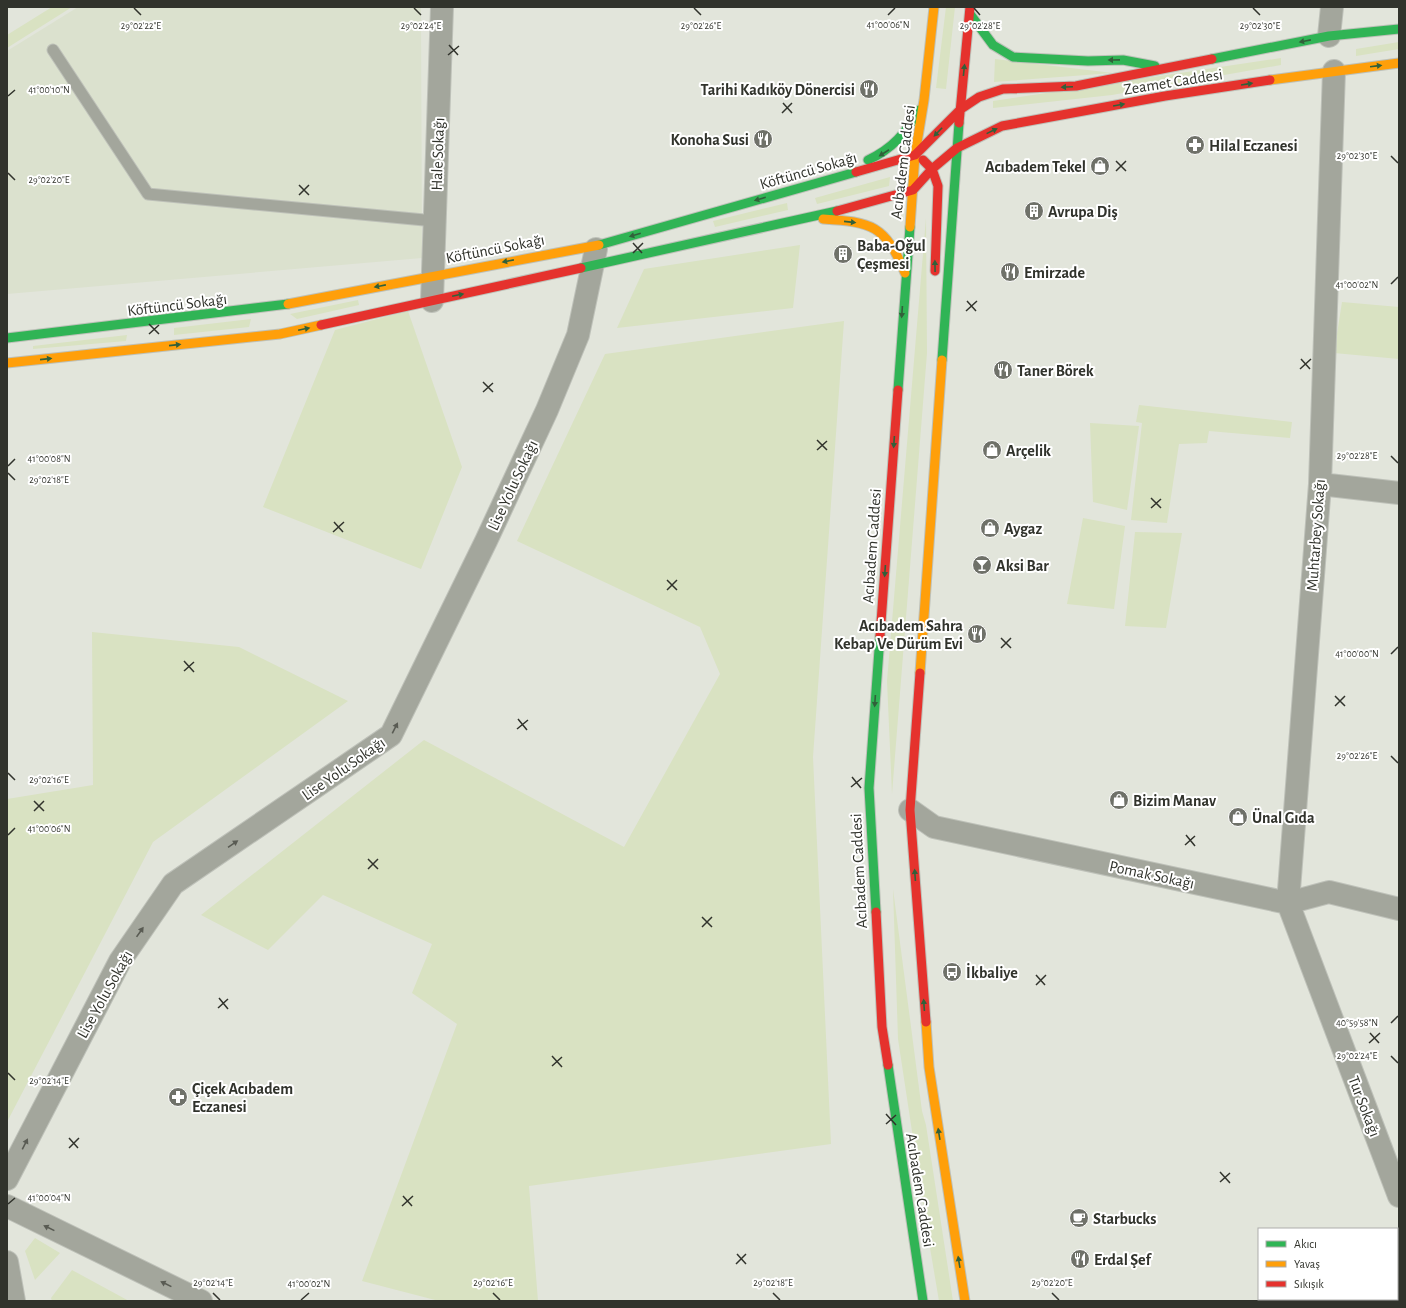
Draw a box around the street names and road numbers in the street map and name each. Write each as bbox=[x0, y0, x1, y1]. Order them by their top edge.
street label: Zeamet Caddesi bbox=[1123, 66, 1224, 98]
street label: Acıbadem Caddesi bbox=[888, 104, 918, 220]
street label: Hale Sokağı bbox=[429, 117, 447, 191]
street label: Köftüncü Sokağı bbox=[758, 149, 859, 192]
street label: Köftüncü Sokağı bbox=[444, 232, 546, 266]
street label: Köftüncü Sokağı bbox=[126, 291, 228, 319]
street label: Lise Yolu Sokağı bbox=[485, 438, 541, 533]
street label: Muhtarbey Sokağı bbox=[1304, 478, 1329, 592]
street label: Acıbadem Caddesi bbox=[860, 488, 884, 604]
street label: Lise Yolu Sokağı bbox=[299, 734, 388, 803]
street label: Acıbadem Caddesi bbox=[848, 813, 870, 929]
street label: Pomak Sokağı bbox=[1108, 858, 1196, 892]
street label: Lise Yolu Sokağı bbox=[74, 948, 136, 1041]
street label: Tur Sokağı bbox=[1345, 1074, 1383, 1139]
street label: Acıbadem Caddesi bbox=[903, 1132, 937, 1248]

